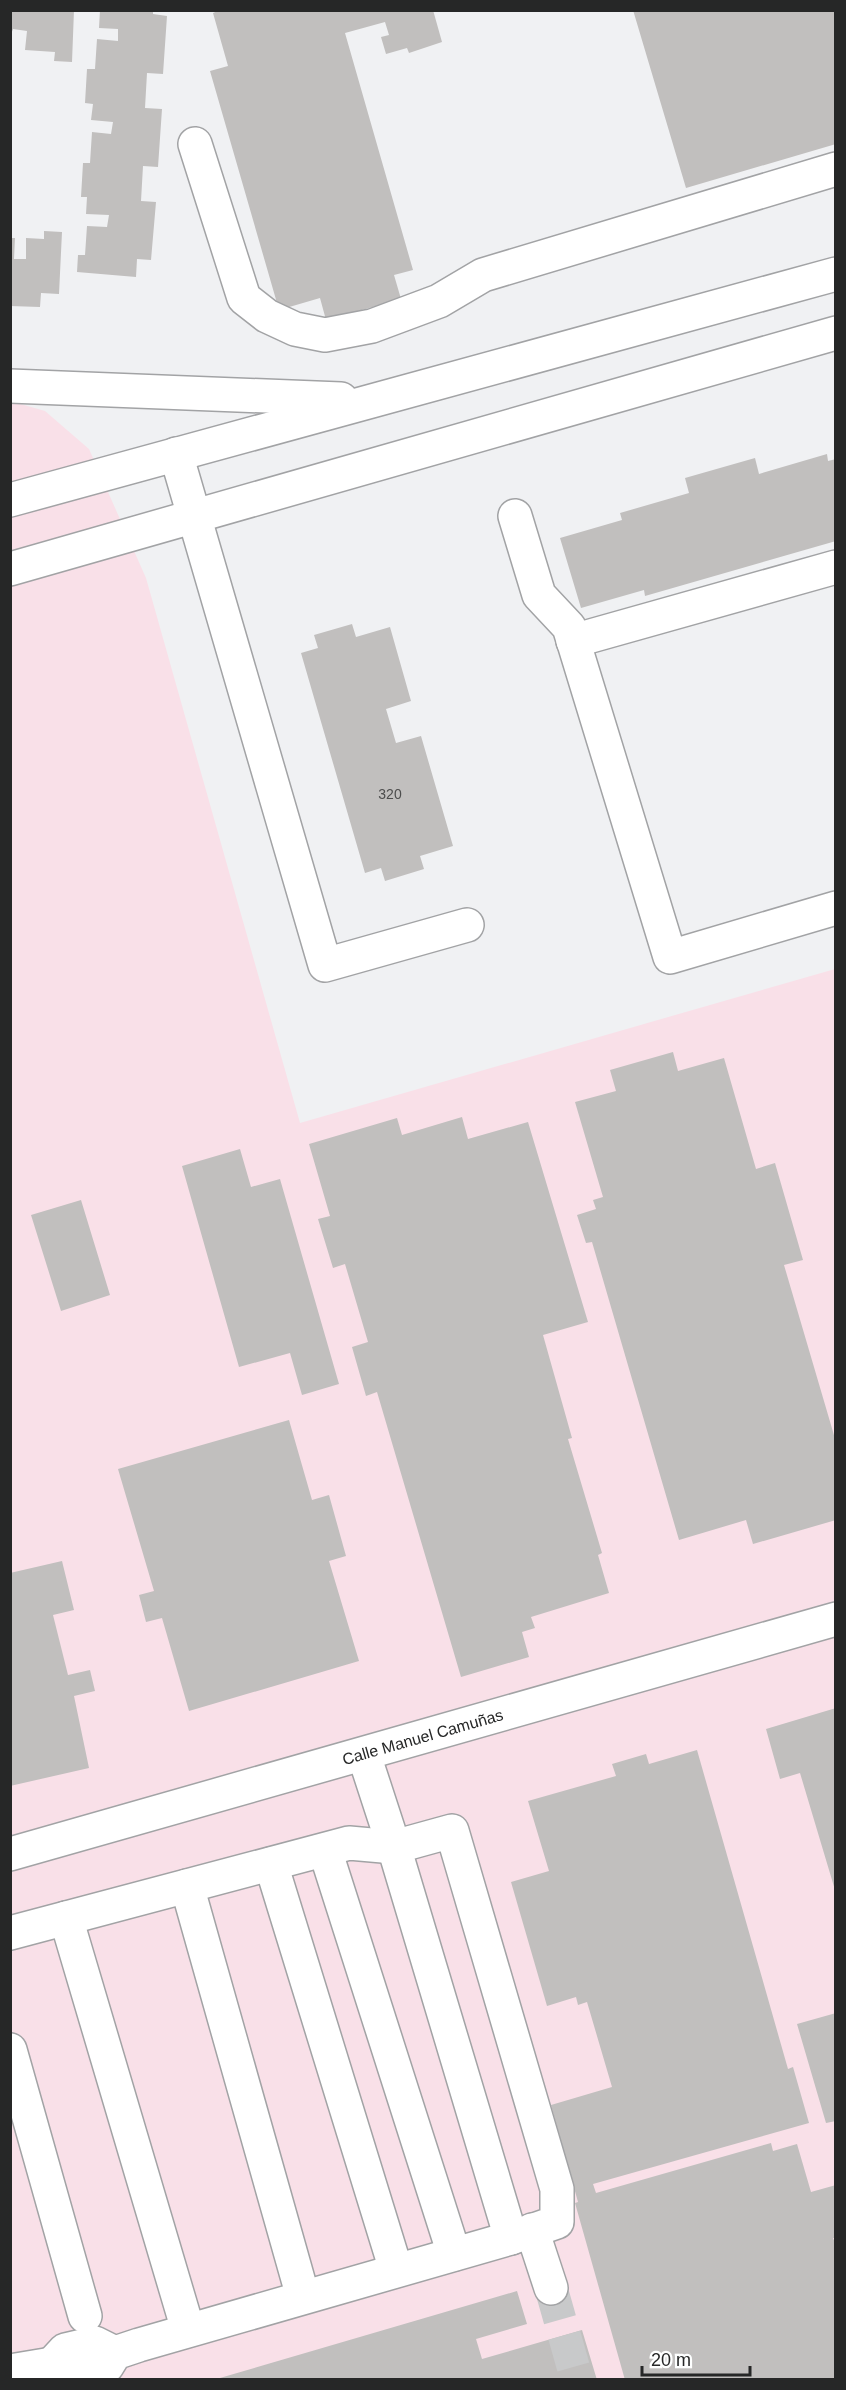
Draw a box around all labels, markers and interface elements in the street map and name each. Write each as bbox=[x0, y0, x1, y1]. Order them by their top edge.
house number: 320 bbox=[378, 786, 402, 802]
street label: Calle Manuel Camuñas bbox=[340, 1706, 505, 1768]
scale bar bbox=[642, 2339, 750, 2377]
text: 20 m bbox=[651, 2350, 691, 2370]

